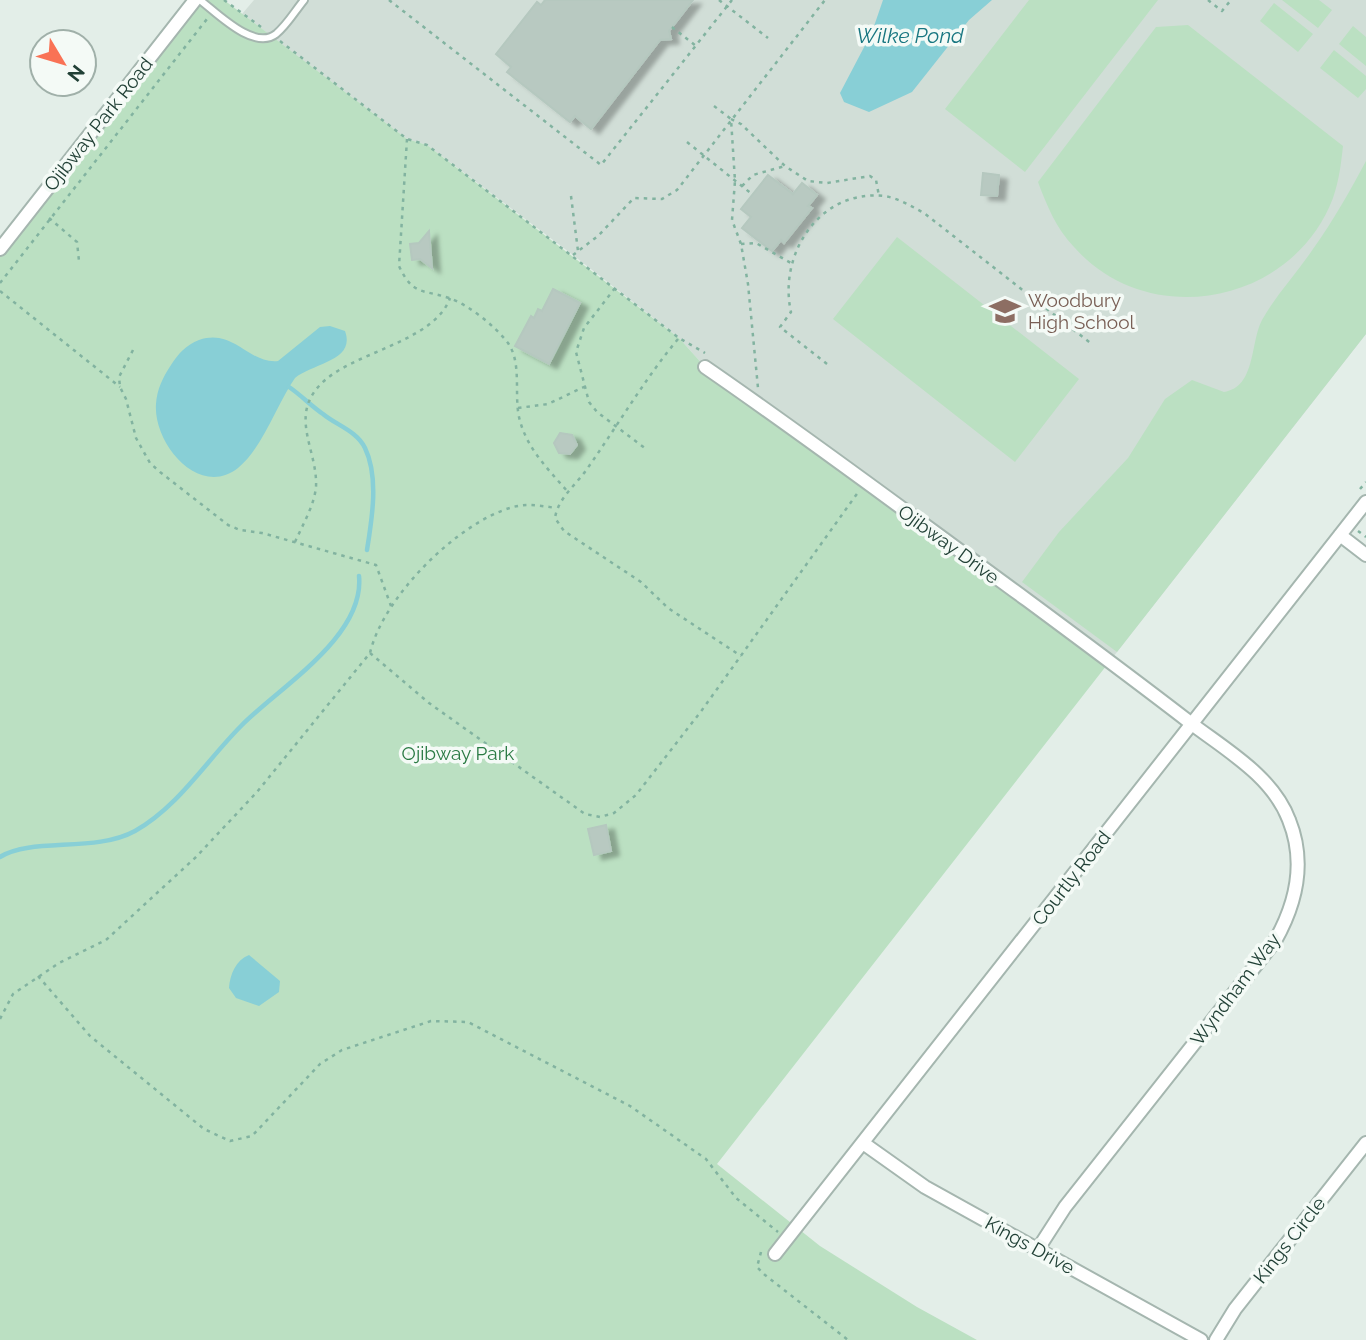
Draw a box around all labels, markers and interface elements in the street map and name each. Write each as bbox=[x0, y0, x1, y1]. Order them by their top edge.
water label: Wilke Pond bbox=[856, 23, 964, 48]
north arrow bbox=[28, 28, 98, 98]
street label: Ojibway Park Road bbox=[39, 53, 157, 195]
text: N bbox=[63, 61, 90, 86]
place label: Woodbury High School bbox=[1028, 289, 1135, 333]
school or university icon: Woodbury High School bbox=[988, 294, 1022, 328]
street label: Ojibway Drive bbox=[894, 500, 1004, 588]
park label: Ojibway Park bbox=[402, 742, 514, 764]
street label: Courtly Road bbox=[1027, 826, 1115, 930]
street label: Wyndham Way bbox=[1186, 928, 1284, 1050]
street label: Kings Circle bbox=[1248, 1192, 1330, 1288]
street label: Kings Drive bbox=[982, 1211, 1078, 1279]

